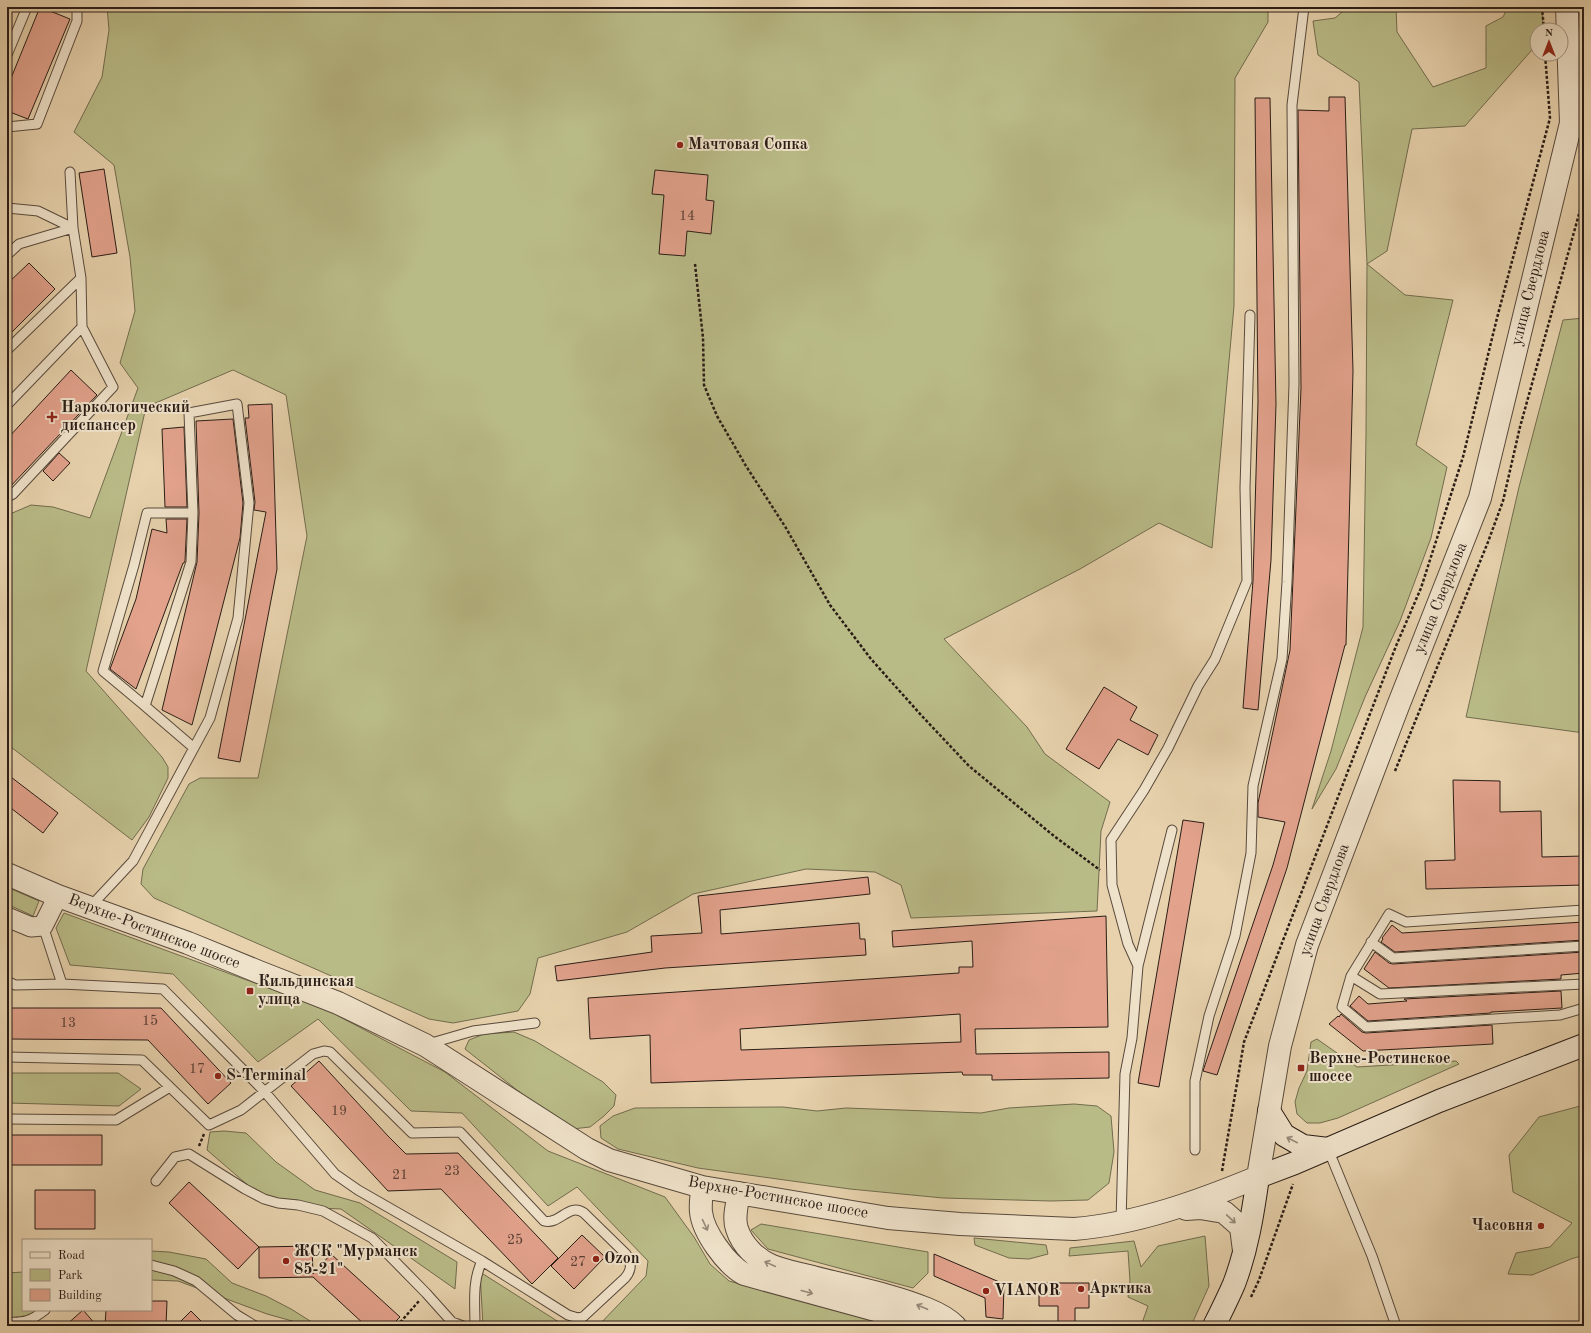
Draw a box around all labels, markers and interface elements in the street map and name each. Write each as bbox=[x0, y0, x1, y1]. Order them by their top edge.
north arrow bbox=[1529, 22, 1569, 62]
text: N bbox=[1545, 28, 1554, 39]
place label: Мачтовая Сопка bbox=[688, 137, 808, 153]
marker: Мачтовая Сопка bbox=[675, 140, 685, 150]
house number: 14 bbox=[679, 209, 695, 223]
street label: улица Свердлова bbox=[1509, 229, 1553, 347]
place label: Наркологический диспансер bbox=[61, 400, 190, 434]
marker: Наркологический диспансер bbox=[46, 411, 58, 423]
street label: улица Свердлова bbox=[1411, 540, 1471, 656]
street label: улица Свердлова bbox=[1297, 842, 1353, 958]
street label: Верхне-Ростинское шоссе bbox=[66, 892, 242, 972]
place label: Кильдинская улица bbox=[258, 974, 354, 1008]
marker: Кильдинская улица bbox=[245, 986, 255, 996]
house number: 15 bbox=[142, 1014, 158, 1028]
house number: 13 bbox=[60, 1016, 76, 1030]
place label: Верхне-Ростинское шоссе bbox=[1309, 1051, 1451, 1085]
house number: 17 bbox=[189, 1062, 205, 1076]
marker: Верхне-Ростинское шоссе bbox=[1296, 1063, 1306, 1073]
place label: S-Terminal bbox=[226, 1068, 306, 1084]
marker: S-Terminal bbox=[213, 1071, 223, 1081]
house number: 19 bbox=[331, 1104, 347, 1118]
one-way arrow bbox=[1286, 1135, 1298, 1143]
house number: 23 bbox=[444, 1164, 460, 1178]
house number: 21 bbox=[392, 1168, 408, 1182]
street label: Верхне-Ростинское шоссе bbox=[687, 1174, 869, 1222]
one-way arrow bbox=[1226, 1214, 1236, 1223]
one-way arrow bbox=[702, 1218, 709, 1230]
place label: Часовня bbox=[1471, 1218, 1533, 1234]
marker: Часовня bbox=[1536, 1221, 1546, 1231]
house number: 25 bbox=[507, 1233, 523, 1247]
legend bbox=[22, 1239, 152, 1311]
place label: ЖСК "Мурманск 85-21" bbox=[294, 1244, 418, 1278]
text: Road bbox=[58, 1250, 85, 1262]
place label: Ozon bbox=[604, 1251, 640, 1267]
marker: Ozon bbox=[591, 1254, 601, 1264]
house number: 27 bbox=[570, 1255, 586, 1269]
marker: ЖСК "Мурманск 85-21" bbox=[281, 1256, 291, 1266]
one-way arrow bbox=[764, 1260, 776, 1267]
text: Park bbox=[58, 1270, 83, 1282]
place label: Арктика bbox=[1089, 1281, 1152, 1297]
place label: VIANOR bbox=[994, 1283, 1060, 1299]
marker: Арктика bbox=[1076, 1284, 1086, 1294]
marker: VIANOR bbox=[981, 1286, 991, 1296]
one-way arrow bbox=[800, 1288, 813, 1296]
text: Building bbox=[58, 1290, 102, 1302]
one-way arrow bbox=[916, 1303, 928, 1310]

